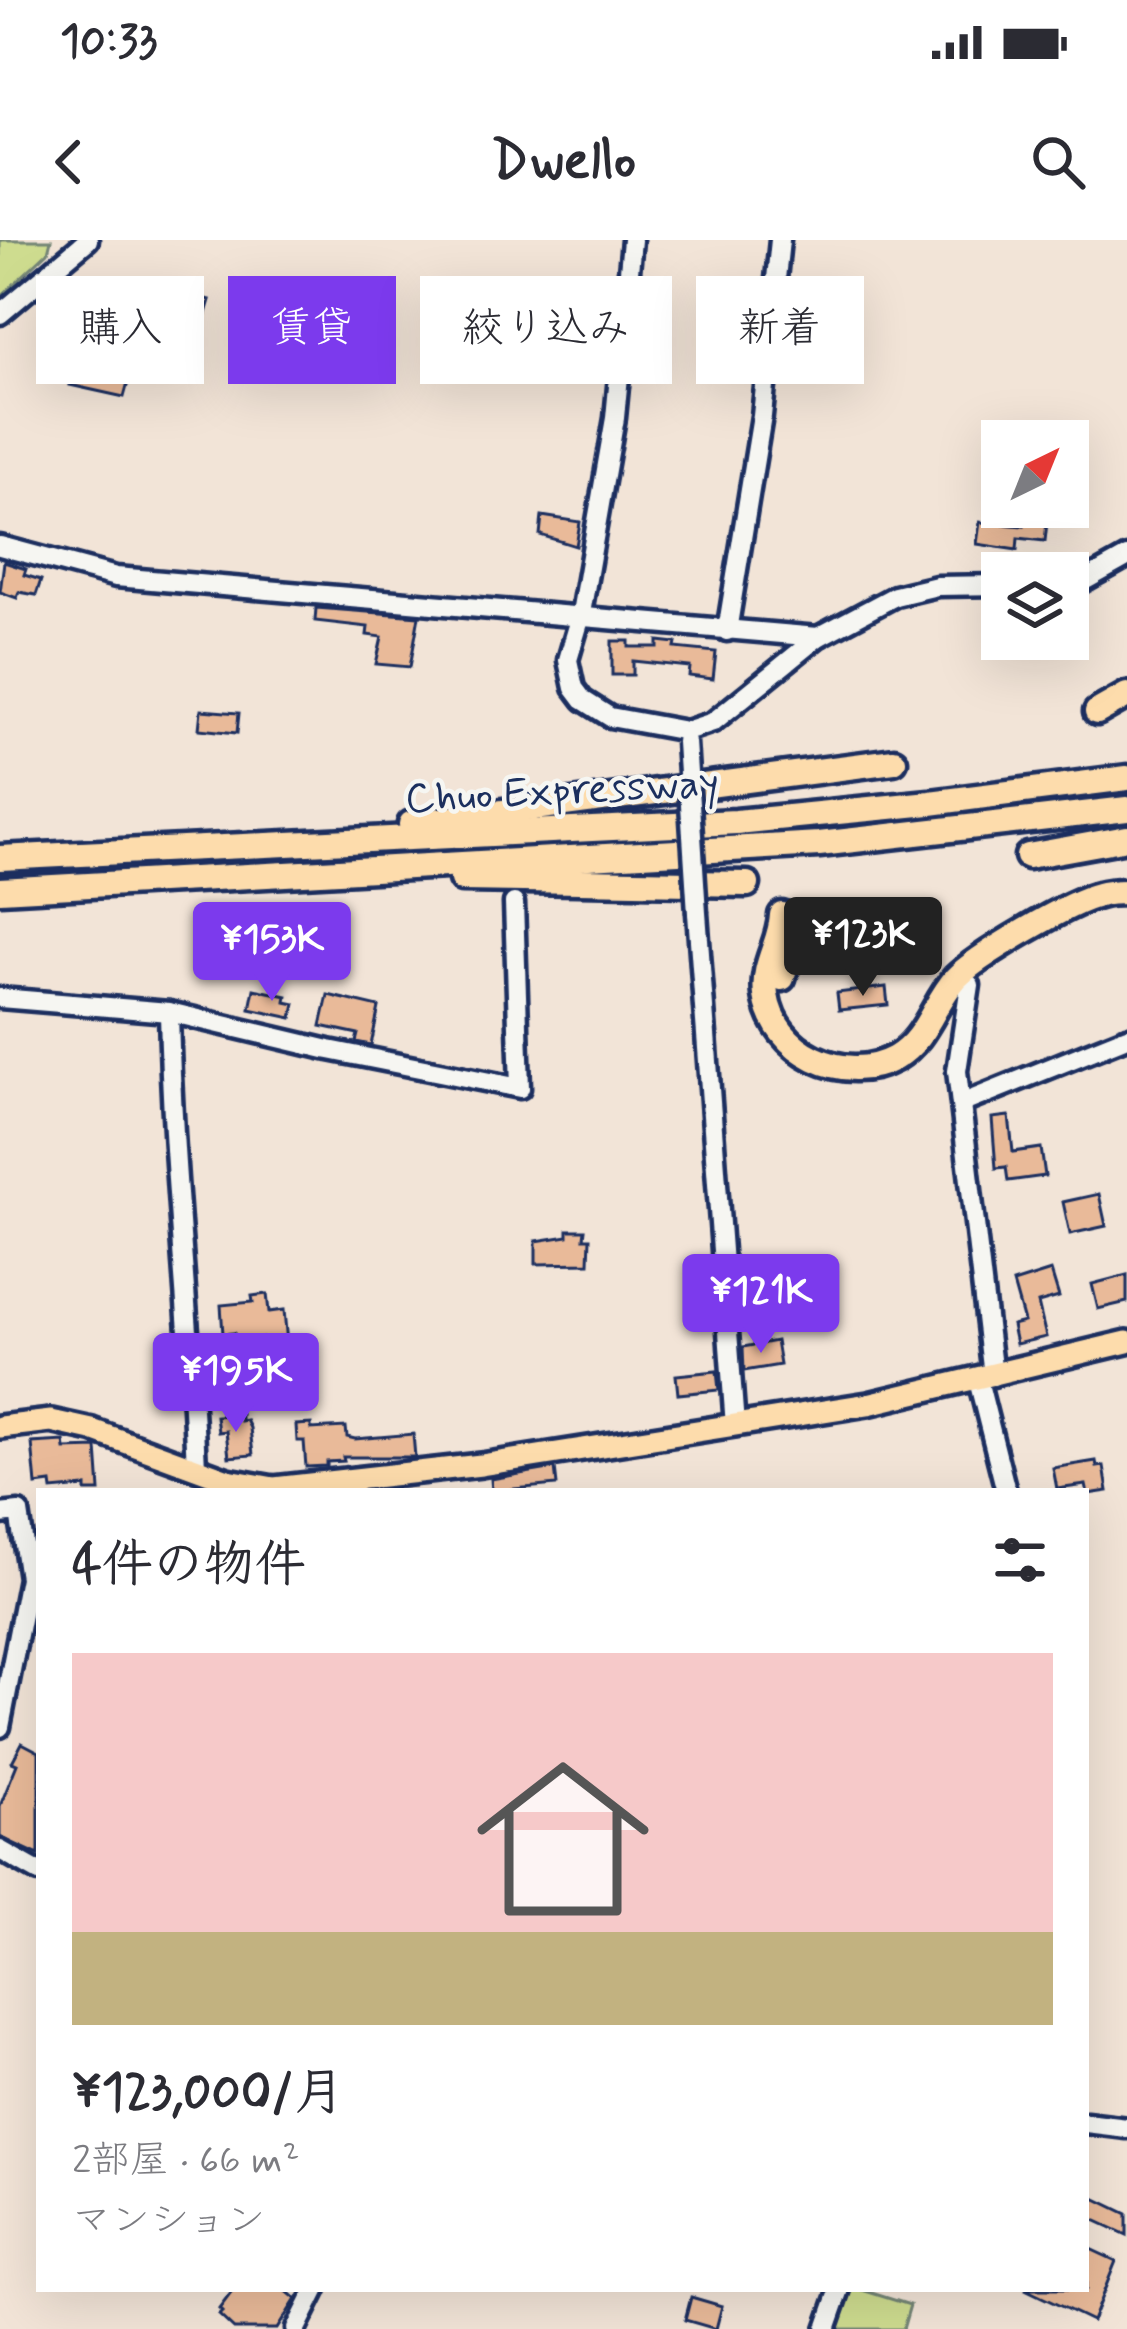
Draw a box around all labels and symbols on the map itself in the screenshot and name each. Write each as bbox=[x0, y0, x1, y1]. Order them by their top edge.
north arrow bbox=[981, 420, 1089, 528]
street label: Chuo Expressway bbox=[404, 756, 720, 828]
pin: ¥123K bbox=[779, 897, 947, 999]
pin: ¥153K bbox=[188, 902, 356, 1004]
pin: ¥121K bbox=[677, 1254, 845, 1356]
pin: ¥195K bbox=[152, 1333, 320, 1435]

